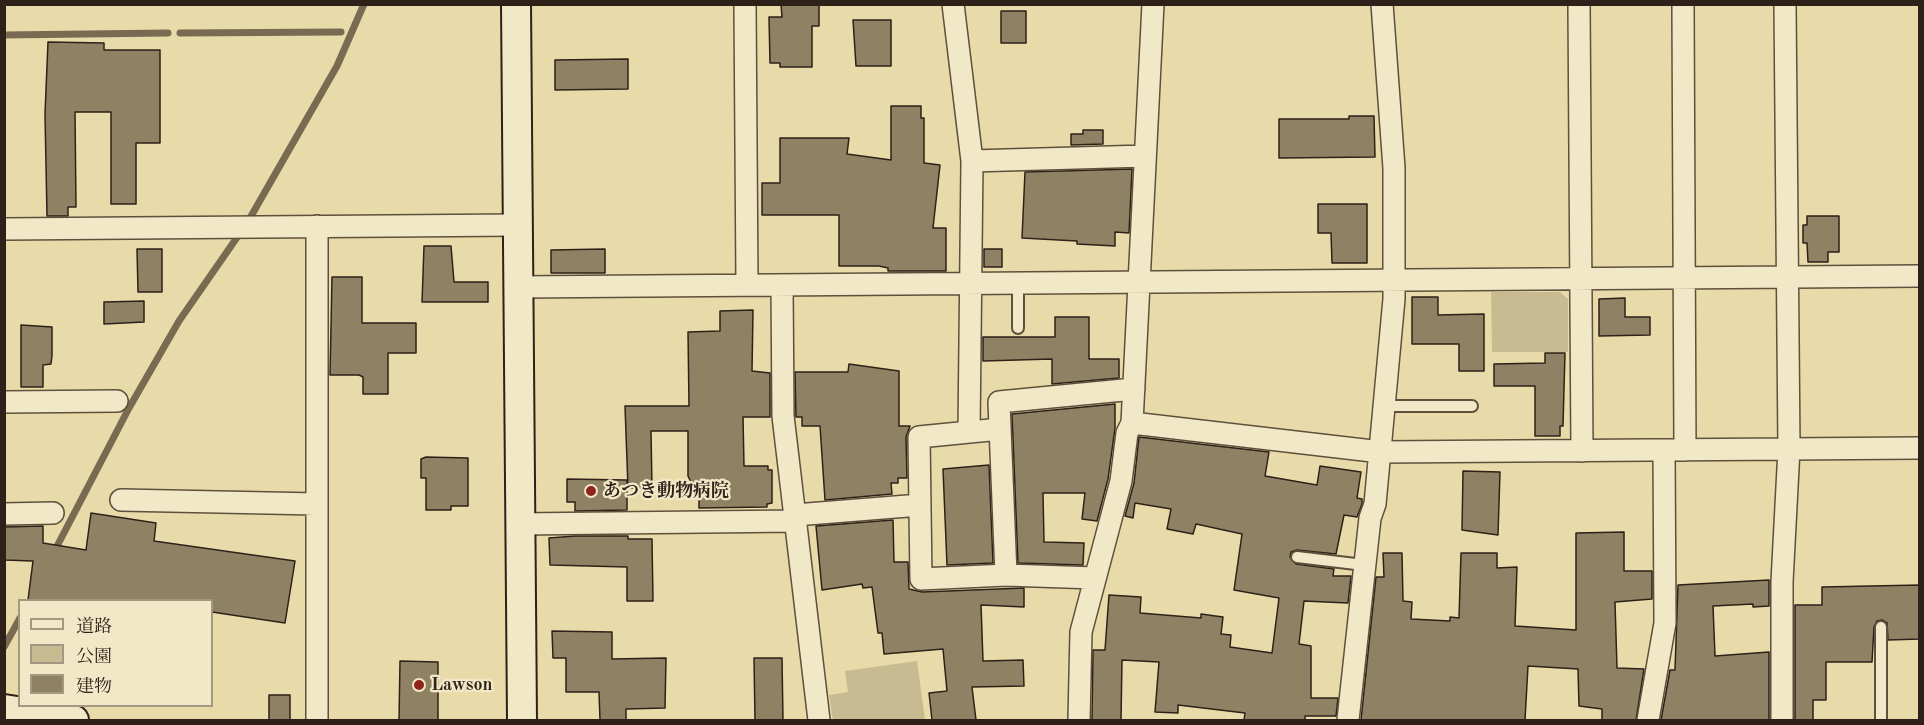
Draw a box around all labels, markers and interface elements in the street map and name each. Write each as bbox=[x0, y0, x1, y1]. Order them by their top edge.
place label: あつき動物病院 bbox=[603, 480, 729, 502]
marker: あつき動物病院 bbox=[584, 484, 598, 498]
legend bbox=[18, 599, 213, 707]
text: 道路 bbox=[76, 618, 112, 636]
text: 公園 bbox=[76, 648, 112, 666]
place label: Lawson bbox=[431, 674, 493, 696]
text: 建物 bbox=[76, 678, 112, 696]
marker: Lawson bbox=[412, 678, 426, 692]

